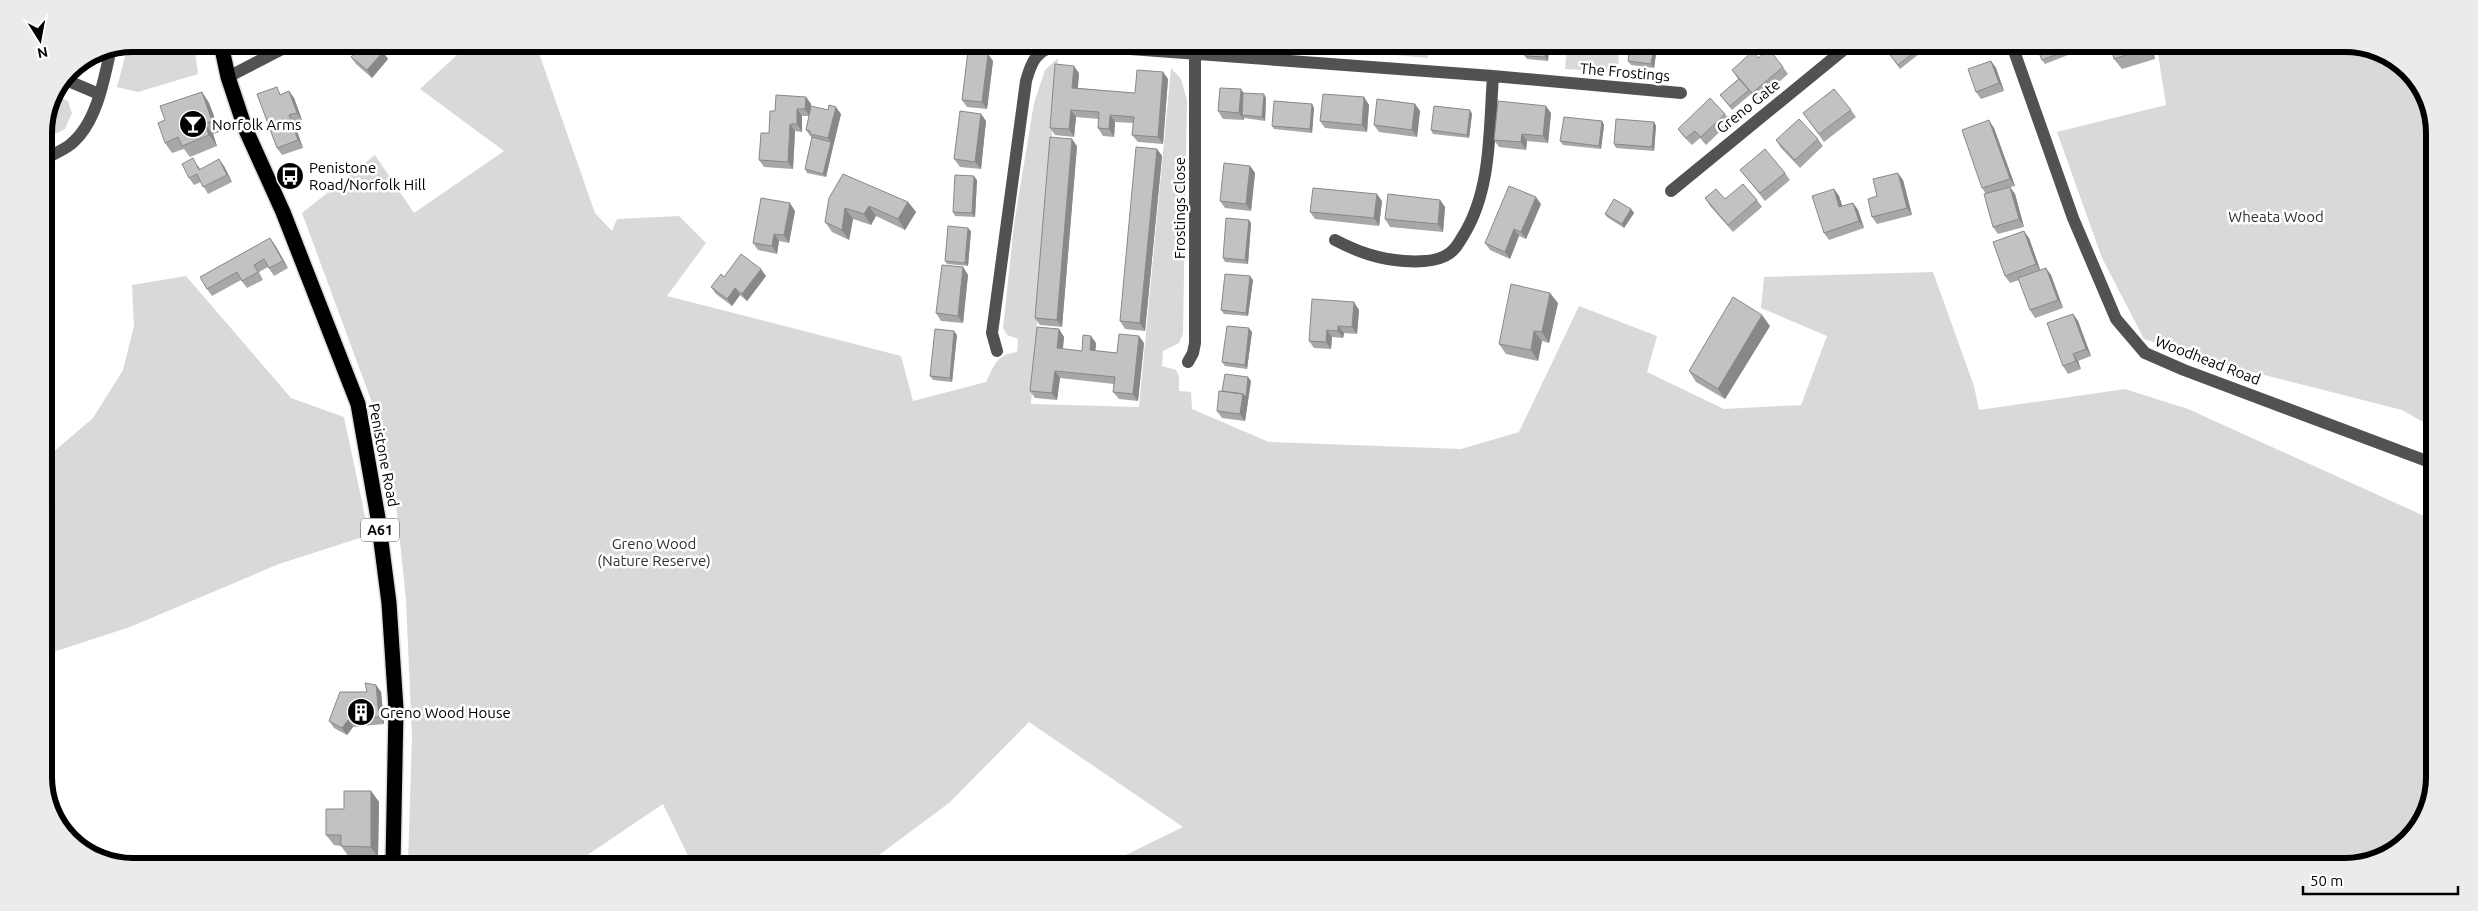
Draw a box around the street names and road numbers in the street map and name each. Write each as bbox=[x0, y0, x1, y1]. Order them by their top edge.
street label: The Frostings bbox=[1579, 60, 1671, 84]
street label: Greno Gate bbox=[1713, 75, 1783, 137]
street label: Frostings Close bbox=[1171, 157, 1188, 259]
street label: Woodhead Road bbox=[2153, 332, 2263, 388]
street label: Penistone Road bbox=[366, 402, 402, 508]
road number: A61 bbox=[361, 518, 399, 542]

